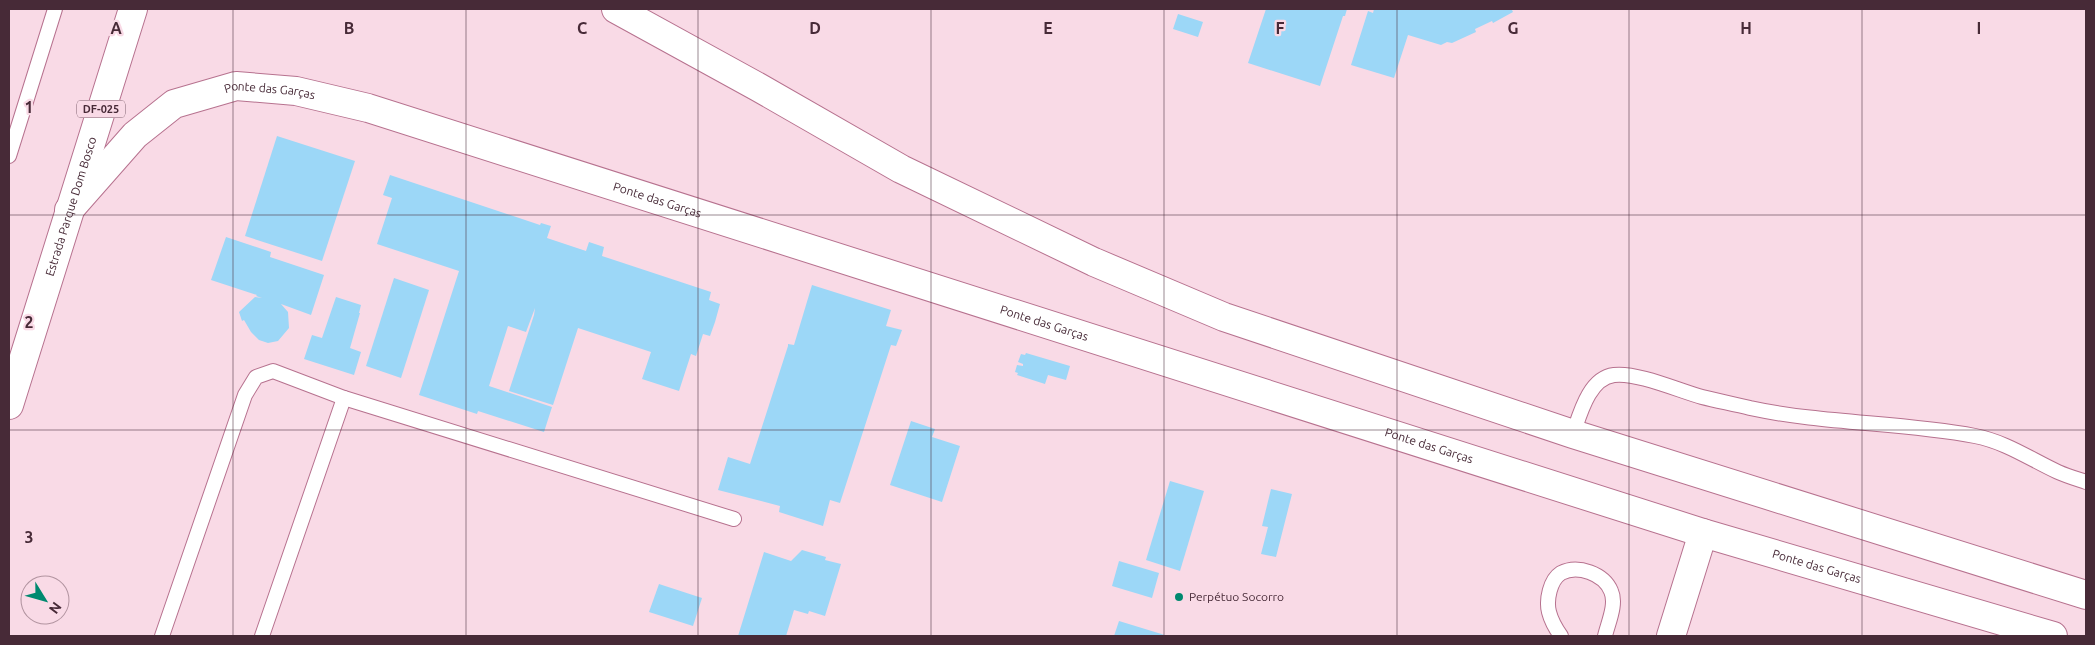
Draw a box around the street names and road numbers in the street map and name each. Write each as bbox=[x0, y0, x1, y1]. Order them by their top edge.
street label: Ponte das Garças bbox=[222, 79, 317, 101]
road number: DF-025 bbox=[77, 100, 125, 118]
street label: Estrada Parque Dom Bosco bbox=[43, 135, 99, 278]
street label: Ponte das Garças bbox=[612, 179, 703, 220]
street label: Ponte das Garças bbox=[999, 303, 1090, 343]
street label: Ponte das Garças bbox=[1383, 425, 1475, 465]
street label: Ponte das Garças bbox=[1771, 547, 1863, 585]

